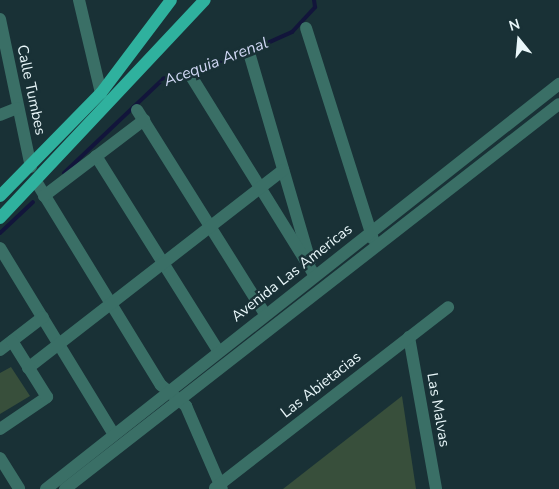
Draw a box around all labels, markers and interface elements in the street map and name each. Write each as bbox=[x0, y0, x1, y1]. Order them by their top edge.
north arrow bbox=[494, 15, 544, 65]
text: N bbox=[507, 15, 522, 36]
water label: Acequia Arenal bbox=[161, 33, 271, 91]
street label: Calle Tumbes bbox=[13, 43, 49, 137]
street label: Avenida Las Americas bbox=[228, 220, 356, 326]
street label: Las Abietacias bbox=[277, 348, 365, 422]
street label: Las Malvas bbox=[423, 372, 453, 448]

